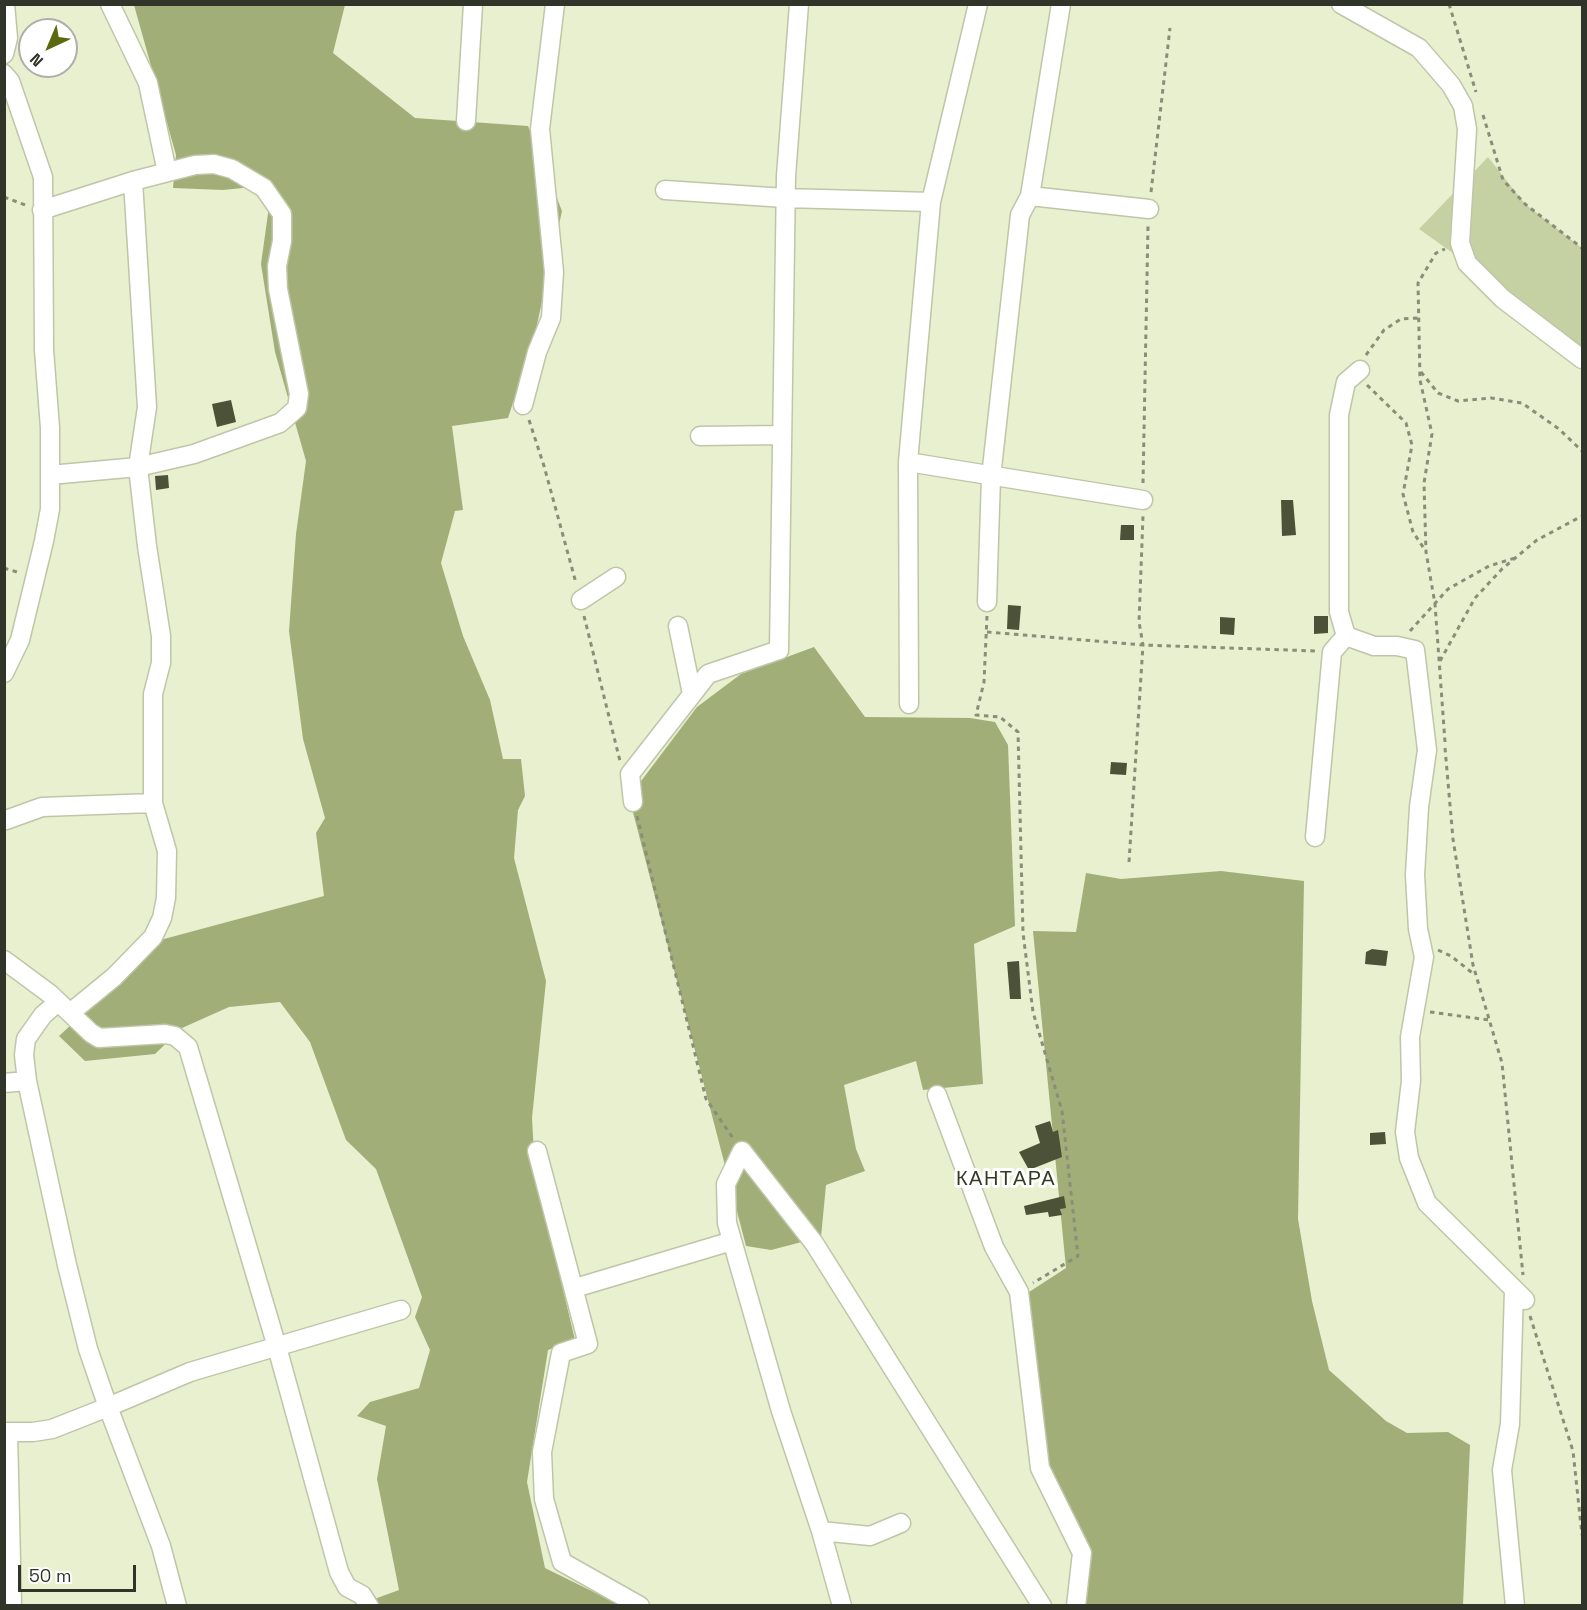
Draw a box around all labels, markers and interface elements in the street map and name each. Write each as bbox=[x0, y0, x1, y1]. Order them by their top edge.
north arrow bbox=[18, 18, 78, 78]
text: N bbox=[25, 49, 48, 71]
district label: КАНТАРА bbox=[956, 1168, 1056, 1192]
scale bar bbox=[21, 1553, 140, 1591]
text: 50 m bbox=[29, 1564, 71, 1587]

